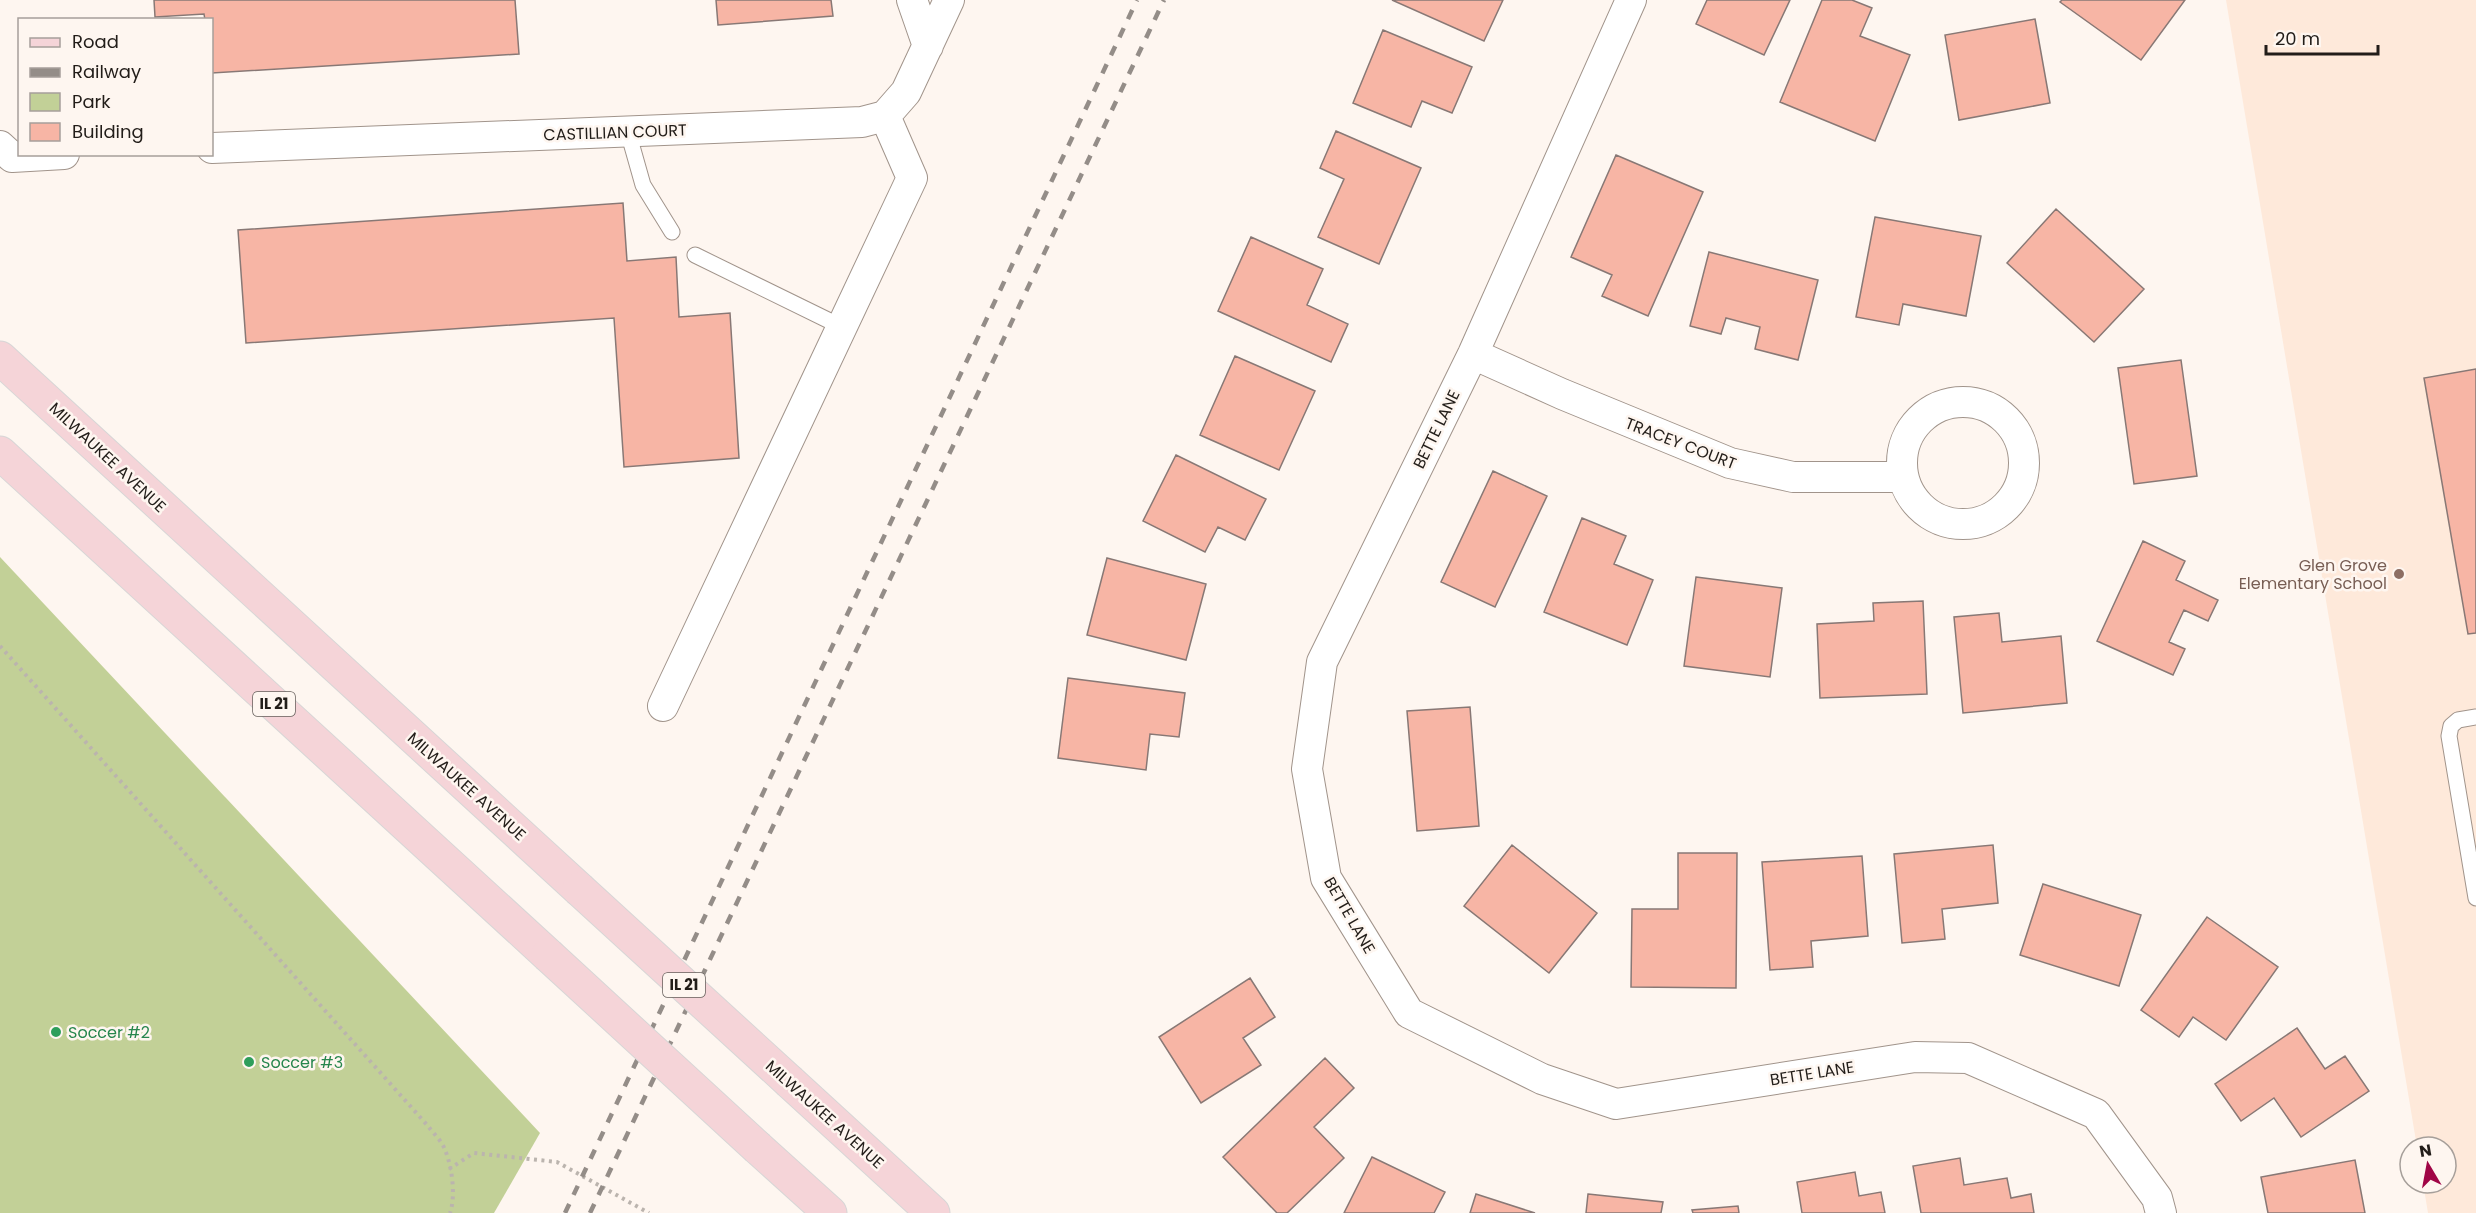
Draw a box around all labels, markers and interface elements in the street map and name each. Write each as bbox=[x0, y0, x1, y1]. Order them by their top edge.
legend bbox=[18, 18, 213, 156]
scale bar bbox=[2266, 18, 2378, 56]
text: 20 m bbox=[2275, 26, 2320, 51]
text: Road bbox=[72, 29, 119, 54]
text: Railway bbox=[72, 59, 141, 84]
text: Park bbox=[72, 89, 111, 114]
street label: CASTILLIAN COURT bbox=[543, 118, 687, 146]
text: Building bbox=[72, 119, 144, 144]
street label: BETTE LANE bbox=[1407, 386, 1465, 472]
street label: MILWAUKEE AVENUE bbox=[44, 397, 171, 518]
street label: TRACEY COURT bbox=[1622, 412, 1740, 475]
place label: Glen Grove Elementary School bbox=[2239, 554, 2387, 595]
marker: Glen Grove Elementary School bbox=[2392, 567, 2406, 581]
road number: IL 21 bbox=[253, 692, 295, 716]
street label: MILWAUKEE AVENUE bbox=[402, 727, 531, 846]
street label: BETTE LANE bbox=[1318, 873, 1381, 958]
road number: IL 21 bbox=[663, 973, 705, 997]
place label: Soccer #2 bbox=[68, 1021, 150, 1044]
marker: Soccer #2 bbox=[49, 1025, 63, 1039]
place label: Soccer #3 bbox=[261, 1051, 343, 1074]
marker: Soccer #3 bbox=[242, 1055, 256, 1069]
street label: MILWAUKEE AVENUE bbox=[760, 1055, 889, 1174]
street label: BETTE LANE bbox=[1768, 1055, 1856, 1091]
north arrow bbox=[2398, 1135, 2458, 1195]
text: N bbox=[2418, 1138, 2433, 1163]

